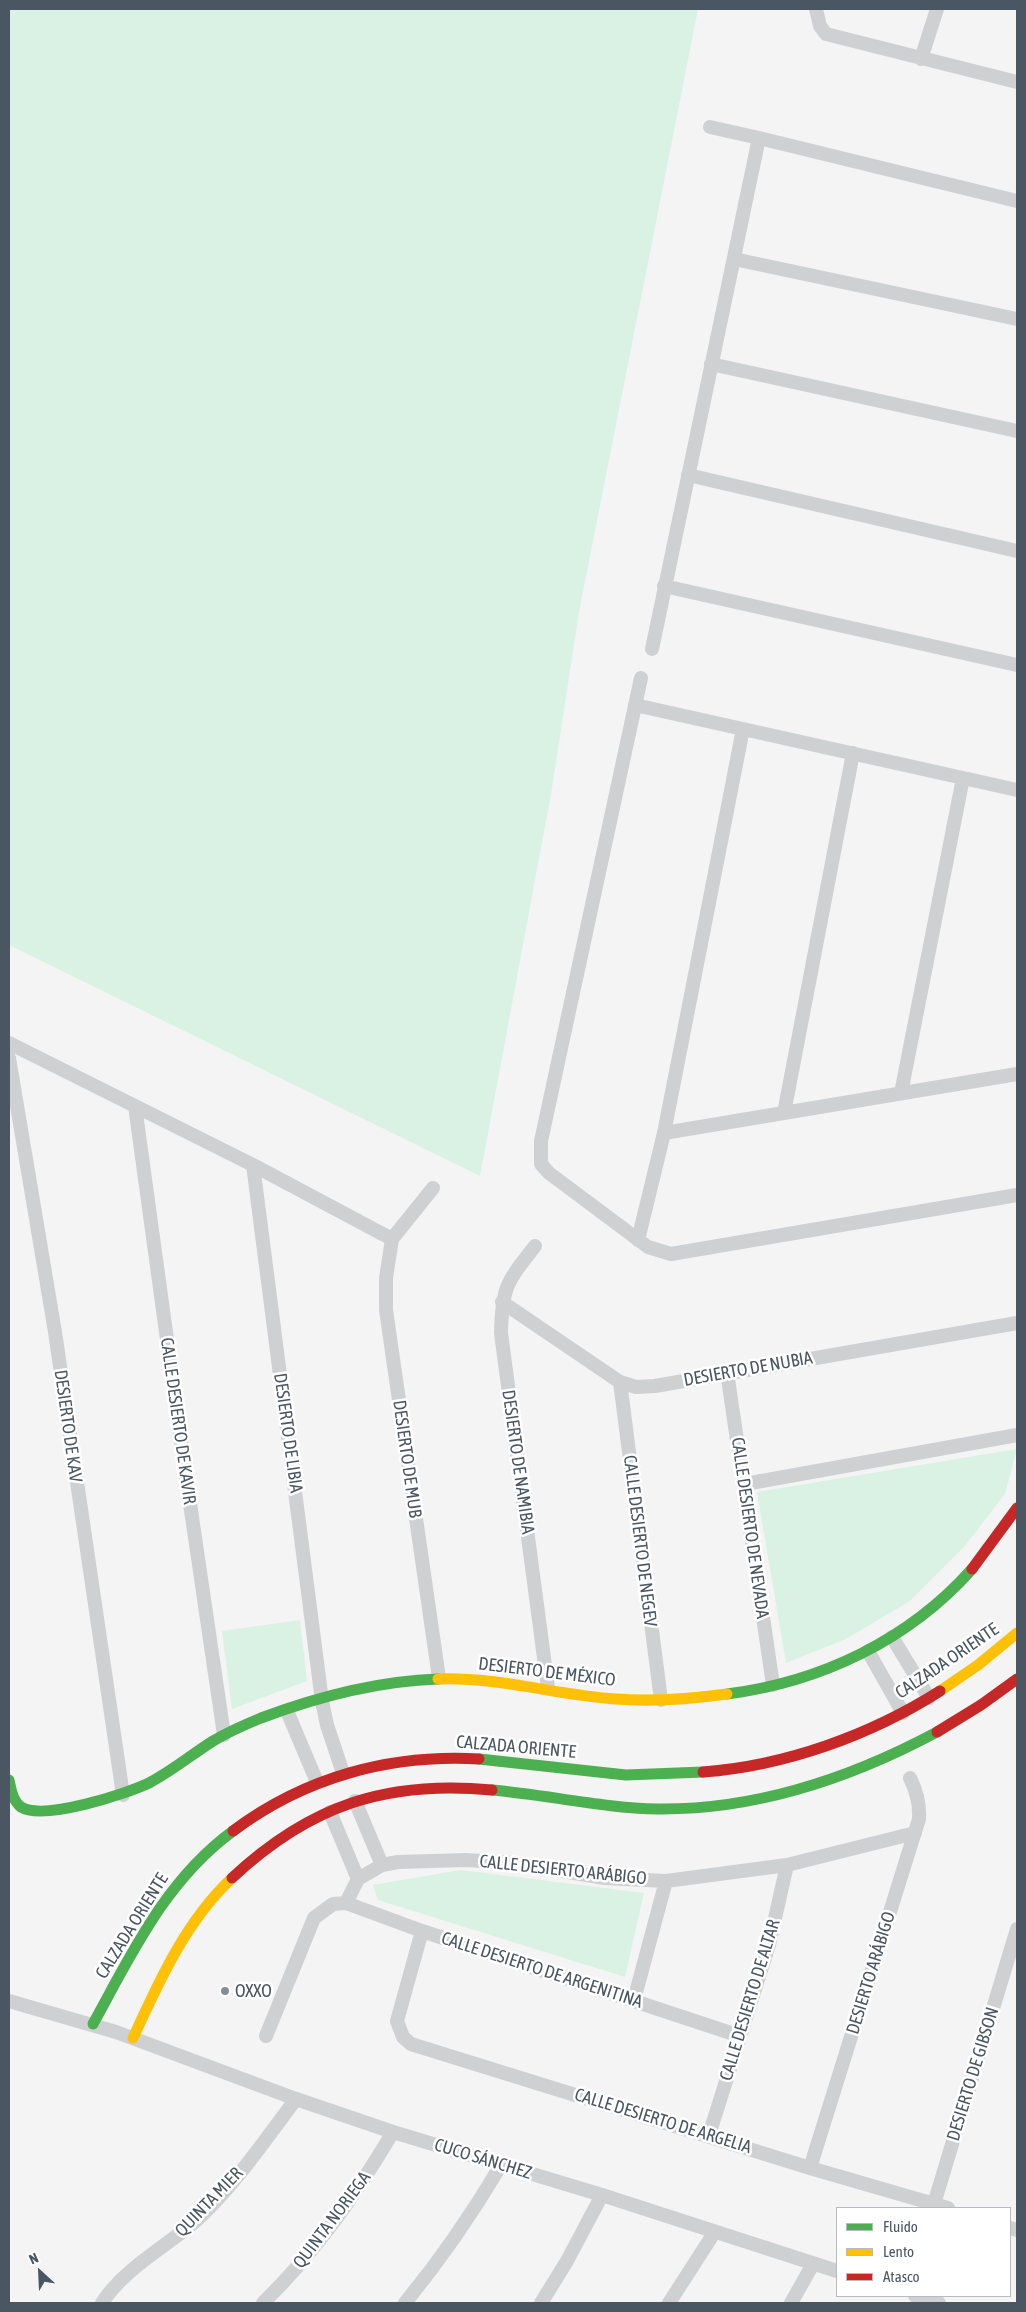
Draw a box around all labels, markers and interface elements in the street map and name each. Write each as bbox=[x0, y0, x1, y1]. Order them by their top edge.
street label: CALLE DESIERTO DE KAVIR bbox=[156, 1336, 200, 1506]
street label: DESIERTO DE NUBIA bbox=[682, 1347, 814, 1391]
street label: DESIERTO DE KAV bbox=[49, 1368, 87, 1484]
street label: DESIERTO DE LIBIA bbox=[269, 1372, 307, 1494]
street label: DESIERTO DE NAMIBIA bbox=[497, 1389, 539, 1535]
street label: DESIERTO DE MUB bbox=[388, 1399, 426, 1519]
street label: CALLE DESIERTO DE NEVADA bbox=[727, 1436, 773, 1620]
street label: CALLE DESIERTO DE NEGEV bbox=[619, 1454, 661, 1628]
street label: CALZADA ORIENTE bbox=[891, 1618, 1003, 1704]
street label: DESIERTO DE MÉXICO bbox=[477, 1653, 617, 1691]
street label: CALZADA ORIENTE bbox=[455, 1731, 577, 1763]
street label: CALLE DESIERTO ARÁBIGO bbox=[478, 1850, 648, 1890]
street label: CALZADA ORIENTE bbox=[91, 1869, 173, 1983]
street label: DESIERTO ARÁBIGO bbox=[842, 1909, 900, 2037]
street label: CALLE DESIERTO DE ALTAR bbox=[715, 1917, 785, 2083]
street label: CALLE DESIERTO DE ARGENITINA bbox=[439, 1927, 645, 2013]
place label: OXXO bbox=[235, 1980, 272, 2002]
marker: OXXO bbox=[219, 1985, 231, 1997]
street label: DESIERTO DE GIBSON bbox=[942, 2005, 1004, 2143]
street label: CALLE DESIERTO DE ARGELIA bbox=[572, 2084, 754, 2158]
street label: CUCO SÁNCHEZ bbox=[432, 2134, 534, 2184]
street label: QUINTA MIER bbox=[171, 2163, 247, 2241]
street label: QUINTA NORIEGA bbox=[289, 2167, 375, 2273]
legend bbox=[836, 2207, 1011, 2297]
text: Fluido bbox=[883, 2218, 918, 2235]
text: Lento bbox=[883, 2243, 914, 2260]
north arrow bbox=[15, 2247, 65, 2297]
text: N bbox=[27, 2249, 41, 2267]
text: Atasco bbox=[883, 2268, 920, 2285]

